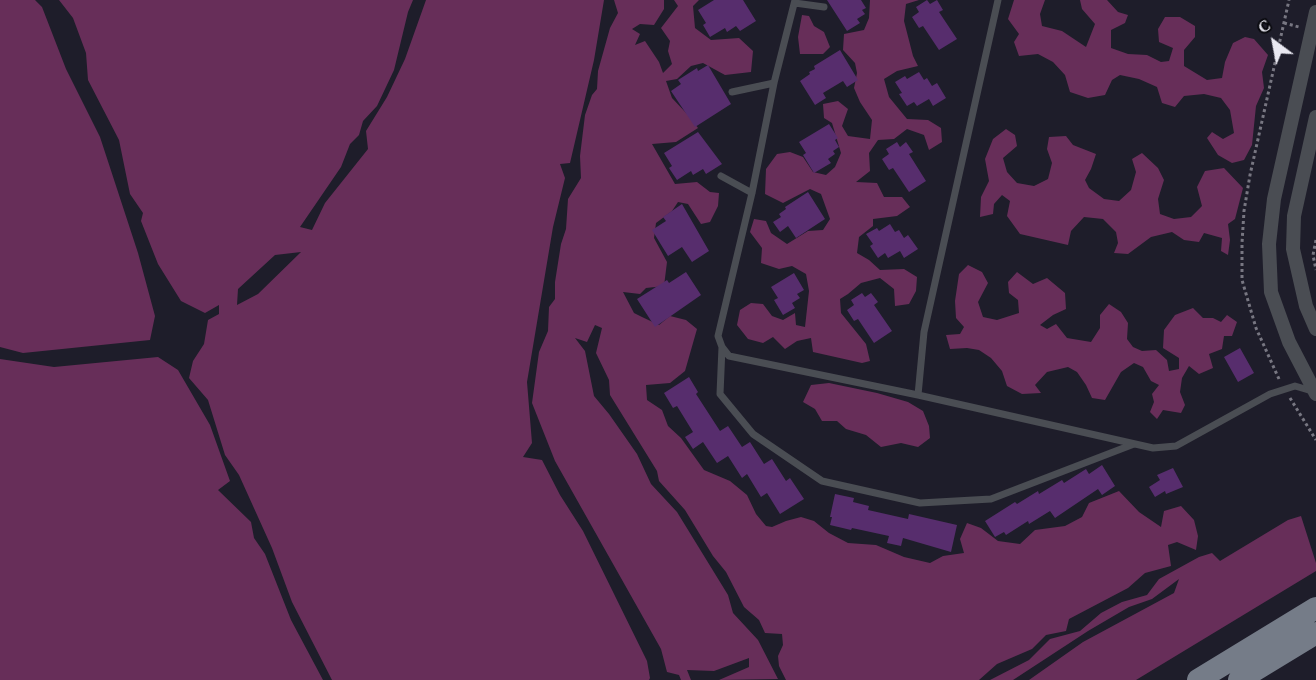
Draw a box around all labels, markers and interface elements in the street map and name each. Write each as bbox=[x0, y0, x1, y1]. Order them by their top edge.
north arrow bbox=[1244, 12, 1304, 72]
text: С bbox=[1253, 14, 1276, 40]

